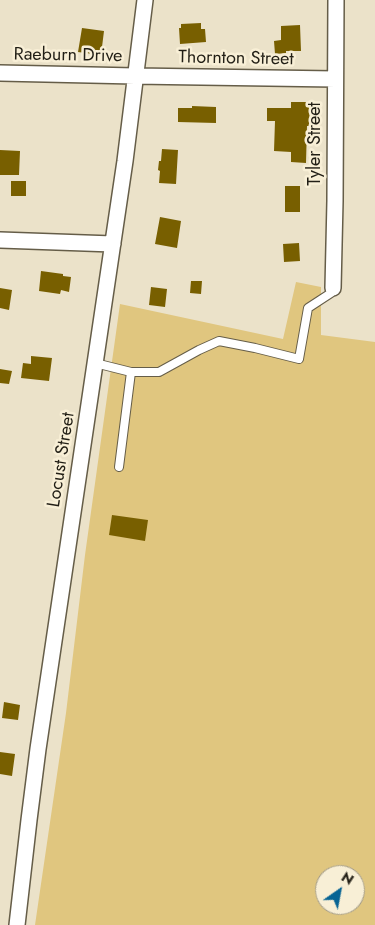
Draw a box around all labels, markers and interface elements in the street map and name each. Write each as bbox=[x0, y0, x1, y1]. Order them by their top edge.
street label: Raeburn Drive bbox=[13, 44, 123, 68]
street label: Thornton Street bbox=[178, 47, 294, 71]
street label: Tyler Street bbox=[305, 102, 327, 186]
street label: Locust Street bbox=[44, 411, 80, 509]
north arrow bbox=[315, 865, 365, 915]
text: N bbox=[338, 867, 358, 890]

